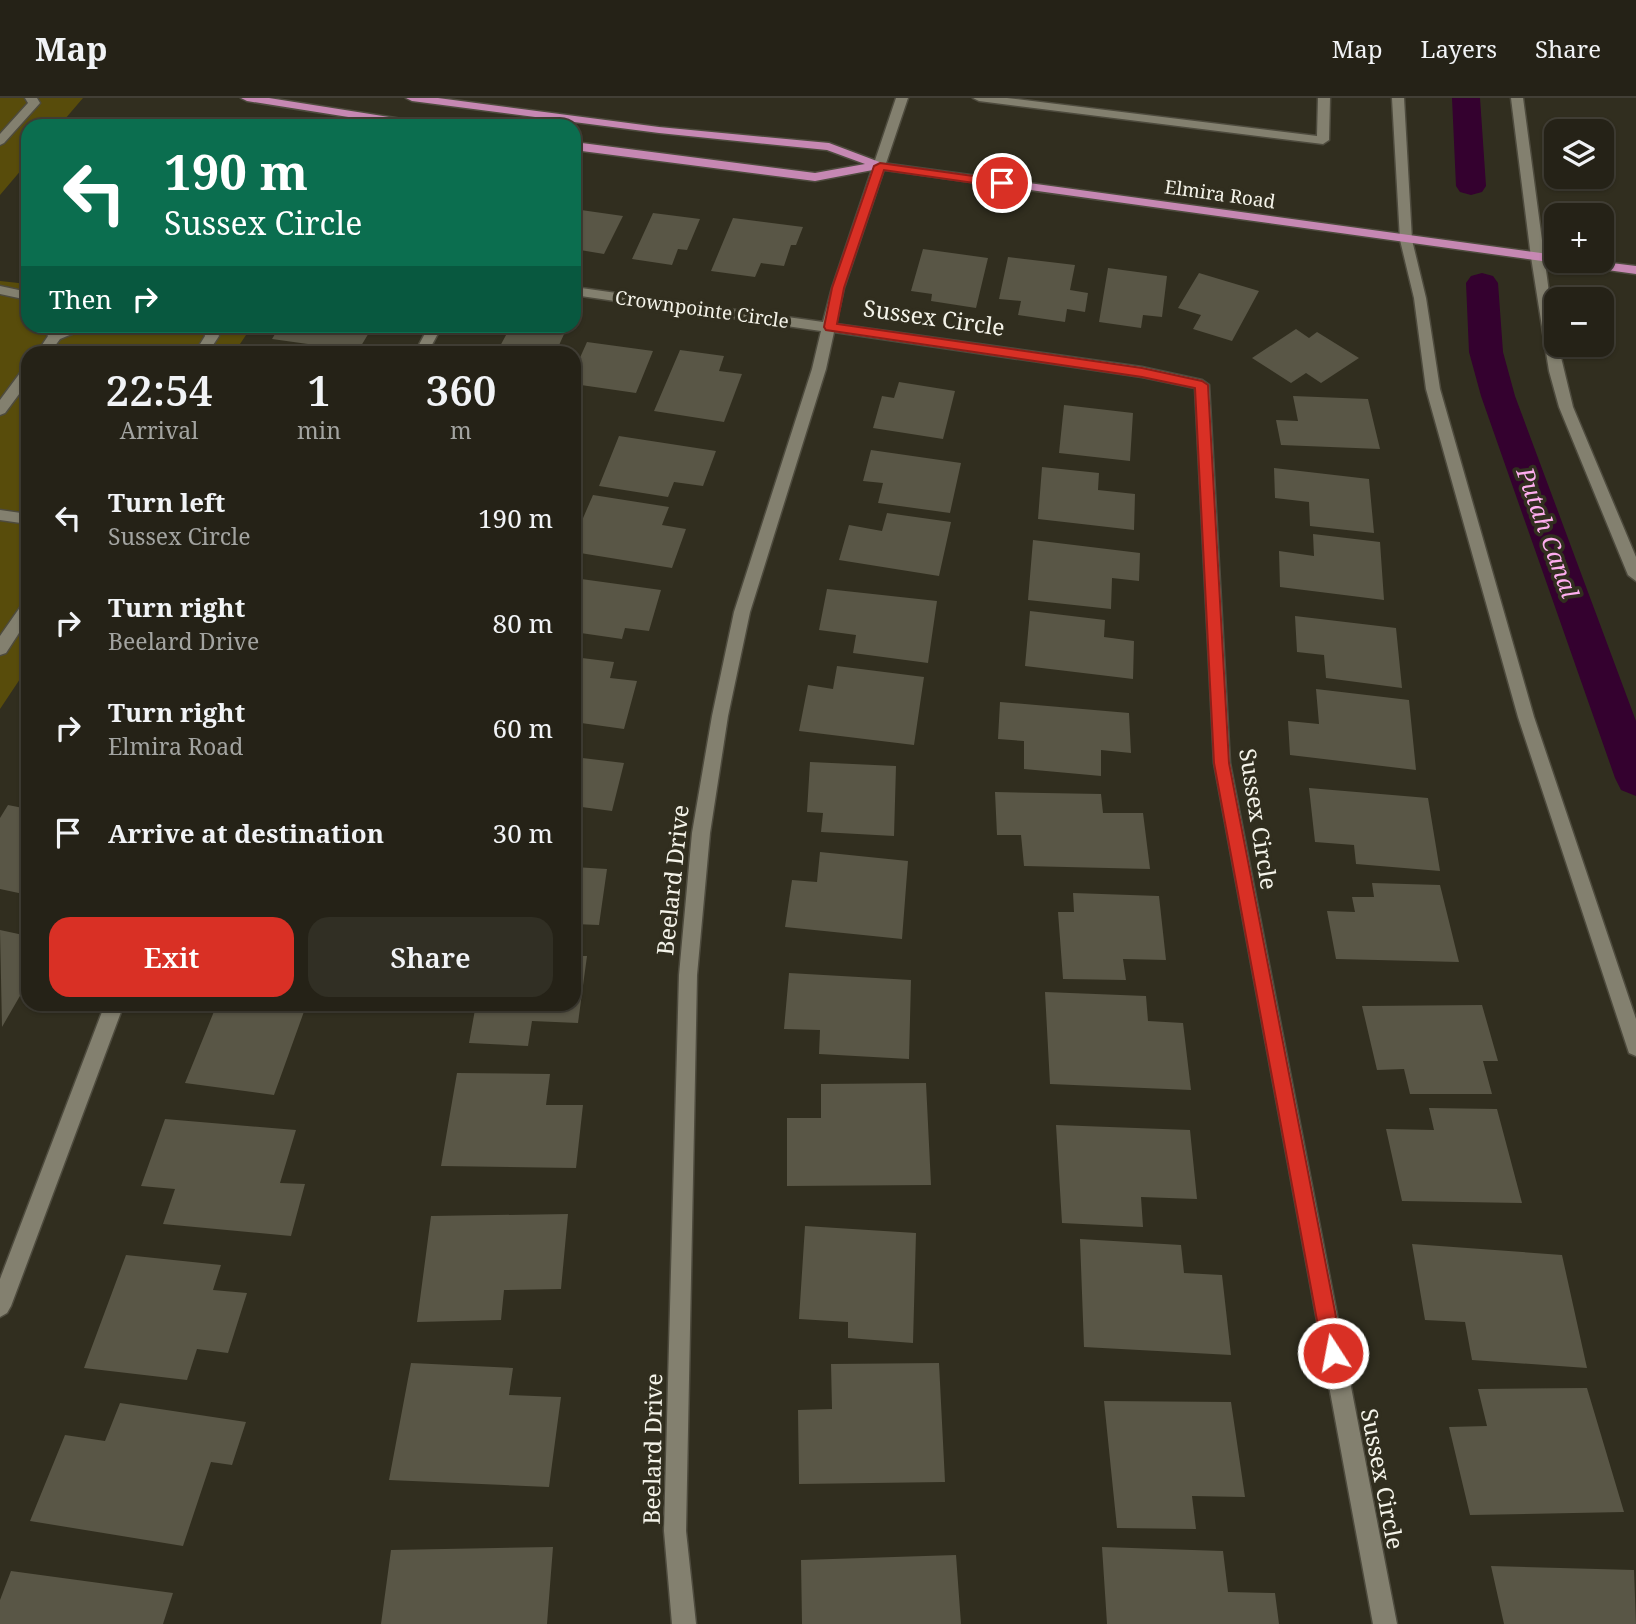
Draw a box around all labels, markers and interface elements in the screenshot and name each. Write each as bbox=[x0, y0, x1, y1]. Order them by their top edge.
text: Map bbox=[35, 26, 108, 71]
text: Map bbox=[1332, 32, 1383, 65]
text: Layers bbox=[1421, 32, 1497, 65]
text: Share bbox=[1535, 32, 1601, 65]
map controls bbox=[1544, 119, 1614, 357]
button: layers bbox=[1544, 119, 1614, 189]
text: 190 m bbox=[164, 138, 308, 204]
icon: left bbox=[49, 147, 140, 238]
pin bbox=[972, 153, 1032, 213]
icon: arrive bbox=[983, 164, 1021, 202]
street label: Elmira Road bbox=[1163, 173, 1277, 215]
text: Sussex Circle bbox=[164, 201, 362, 244]
button: + bbox=[1544, 203, 1614, 273]
icon: right bbox=[126, 280, 164, 318]
text: Then bbox=[49, 281, 112, 317]
street label: Crownpointe Circle bbox=[614, 284, 790, 334]
button: − bbox=[1544, 287, 1614, 357]
street label: Sussex Circle bbox=[861, 291, 1007, 343]
text: 22:54 bbox=[106, 361, 213, 418]
text: 1 bbox=[307, 361, 331, 418]
text: 360 bbox=[426, 361, 496, 418]
text: Arrival bbox=[120, 414, 198, 446]
text: min bbox=[297, 414, 341, 446]
text: m bbox=[450, 414, 472, 446]
water label: Putah Canal bbox=[1509, 461, 1588, 603]
text: Turn left bbox=[108, 484, 225, 520]
icon: left bbox=[49, 499, 87, 537]
text: 190 m bbox=[478, 500, 553, 536]
text: Sussex Circle bbox=[108, 520, 251, 552]
text: Turn right bbox=[108, 589, 245, 625]
icon: right bbox=[49, 604, 87, 642]
text: 80 m bbox=[493, 605, 553, 641]
text: Beelard Drive bbox=[108, 625, 259, 657]
text: Turn right bbox=[108, 694, 245, 730]
icon: right bbox=[49, 709, 87, 747]
text: 60 m bbox=[493, 710, 553, 746]
text: Elmira Road bbox=[108, 730, 243, 762]
street label: Sussex Circle bbox=[1232, 746, 1286, 892]
street label: Beelard Drive bbox=[648, 803, 696, 957]
icon: arrive bbox=[49, 814, 87, 852]
text: Arrive at destination bbox=[108, 815, 384, 851]
text: 30 m bbox=[493, 815, 553, 851]
button: Exit bbox=[49, 917, 294, 997]
button: Share bbox=[308, 917, 553, 997]
position arrow bbox=[1296, 1316, 1370, 1390]
street label: Beelard Drive bbox=[635, 1373, 669, 1525]
street label: Sussex Circle bbox=[1354, 1406, 1412, 1552]

